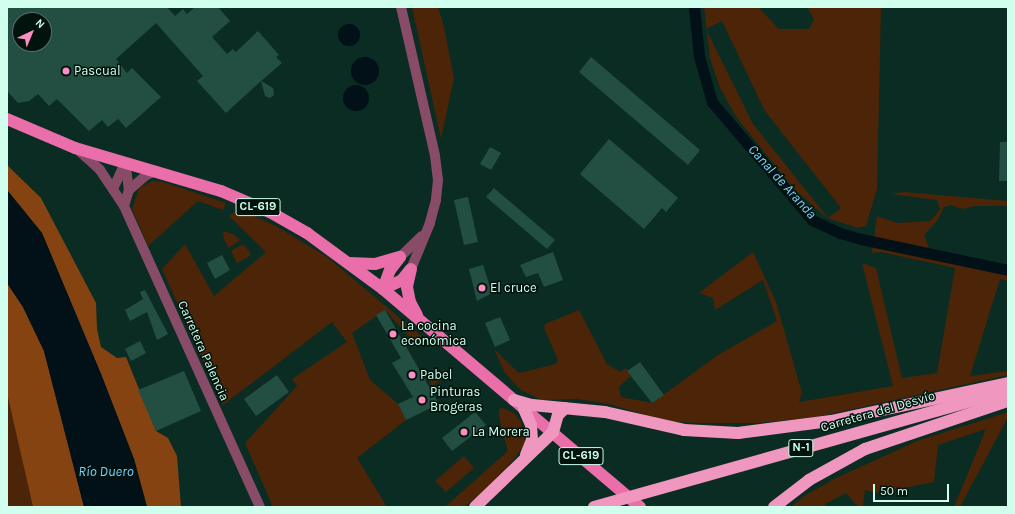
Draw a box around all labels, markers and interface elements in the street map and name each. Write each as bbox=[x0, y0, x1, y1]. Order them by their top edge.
north arrow bbox=[12, 12, 52, 52]
text: N bbox=[33, 16, 47, 31]
place label: Pascual bbox=[74, 63, 121, 79]
marker: Pascual bbox=[61, 66, 71, 76]
water label: Canal de Aranda bbox=[744, 141, 820, 223]
road number: CL-619 bbox=[235, 197, 281, 217]
place label: El cruce bbox=[490, 280, 537, 296]
marker: El cruce bbox=[477, 283, 487, 293]
street label: Carretera Palencia bbox=[174, 299, 232, 403]
place label: La cocina económica bbox=[401, 319, 466, 350]
marker: La cocina económica bbox=[388, 329, 398, 339]
place label: Pabel bbox=[420, 367, 452, 383]
marker: Pabel bbox=[407, 370, 417, 380]
place label: Pinturas Brogeras bbox=[430, 385, 483, 416]
street label: Carretera del Desvío bbox=[819, 388, 937, 436]
marker: Pinturas Brogeras bbox=[417, 395, 427, 405]
place label: La Morera bbox=[472, 424, 530, 440]
marker: La Morera bbox=[459, 427, 469, 437]
road number: N-1 bbox=[788, 438, 814, 458]
road number: CL-619 bbox=[558, 446, 604, 466]
water label: Río Duero bbox=[78, 464, 134, 480]
scale bar bbox=[875, 476, 951, 502]
text: 50 m bbox=[880, 484, 908, 498]

